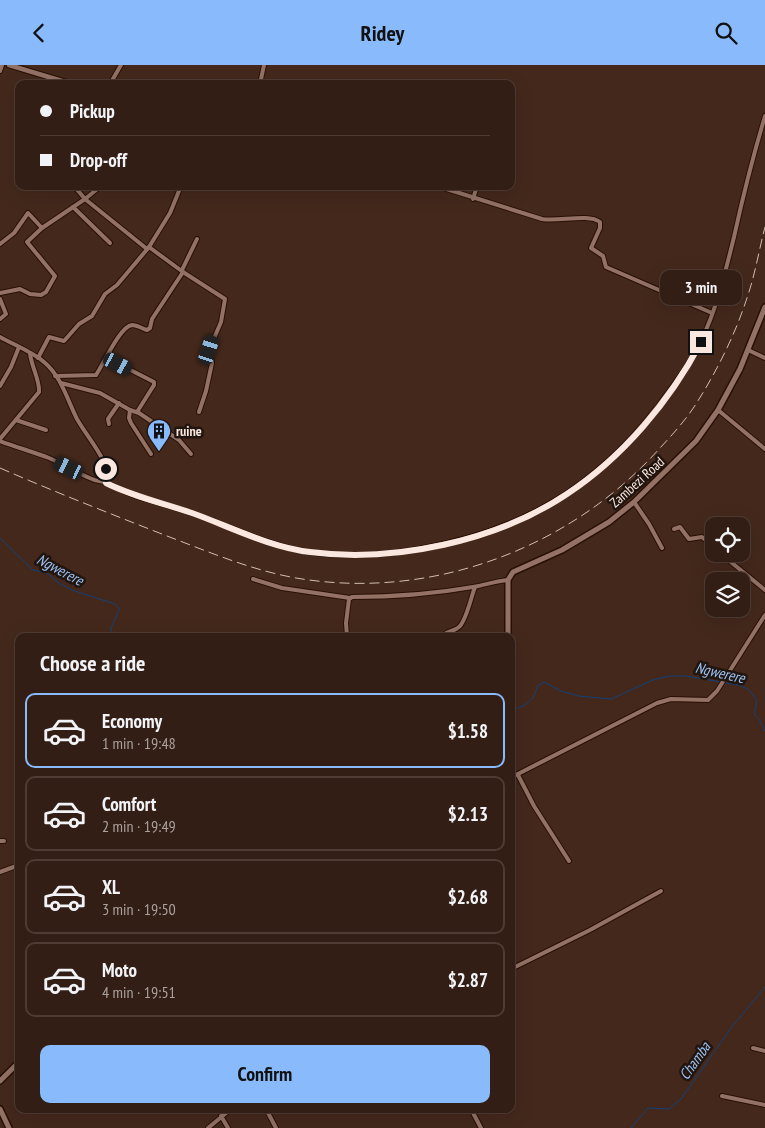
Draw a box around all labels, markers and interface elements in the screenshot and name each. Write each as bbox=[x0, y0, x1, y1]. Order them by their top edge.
icon: back bbox=[25, 19, 53, 47]
text: Ridey bbox=[361, 19, 404, 47]
icon: search bbox=[712, 19, 740, 47]
text: Pickup bbox=[70, 99, 115, 123]
text: Drop-off bbox=[70, 148, 127, 172]
callout: 3 min bbox=[660, 269, 742, 305]
text: 3 min bbox=[685, 277, 717, 297]
route end bbox=[690, 331, 712, 353]
car bbox=[197, 333, 220, 367]
car bbox=[101, 350, 134, 378]
building icon: ruine bbox=[146, 418, 172, 452]
place label: ruine bbox=[176, 422, 202, 440]
street label: Zambezi Road bbox=[606, 453, 668, 511]
car bbox=[52, 455, 85, 481]
route start bbox=[95, 458, 117, 480]
map controls bbox=[705, 517, 750, 617]
button: locate bbox=[705, 517, 750, 562]
water label: Ngwerere bbox=[34, 549, 88, 590]
button: layers bbox=[705, 572, 750, 617]
text: Choose a ride bbox=[40, 649, 145, 677]
water label: Ngwerere bbox=[694, 658, 747, 688]
icon: car bbox=[42, 708, 87, 753]
text: Economy bbox=[102, 709, 162, 733]
text: $1.58 bbox=[448, 719, 488, 743]
text: 1 min · 19:48 bbox=[102, 733, 176, 753]
icon: car bbox=[42, 791, 87, 836]
text: Comfort bbox=[102, 792, 156, 816]
text: $2.13 bbox=[448, 802, 488, 826]
text: 2 min · 19:49 bbox=[102, 816, 176, 836]
icon: car bbox=[42, 874, 87, 919]
text: XL bbox=[102, 875, 120, 899]
text: $2.68 bbox=[448, 885, 488, 909]
text: 3 min · 19:50 bbox=[102, 899, 176, 919]
icon: car bbox=[42, 957, 87, 1002]
text: Moto bbox=[102, 958, 137, 982]
text: $2.87 bbox=[448, 968, 488, 992]
text: 4 min · 19:51 bbox=[102, 982, 176, 1002]
water label: Chamba bbox=[675, 1037, 715, 1083]
button: Confirm bbox=[40, 1045, 490, 1103]

